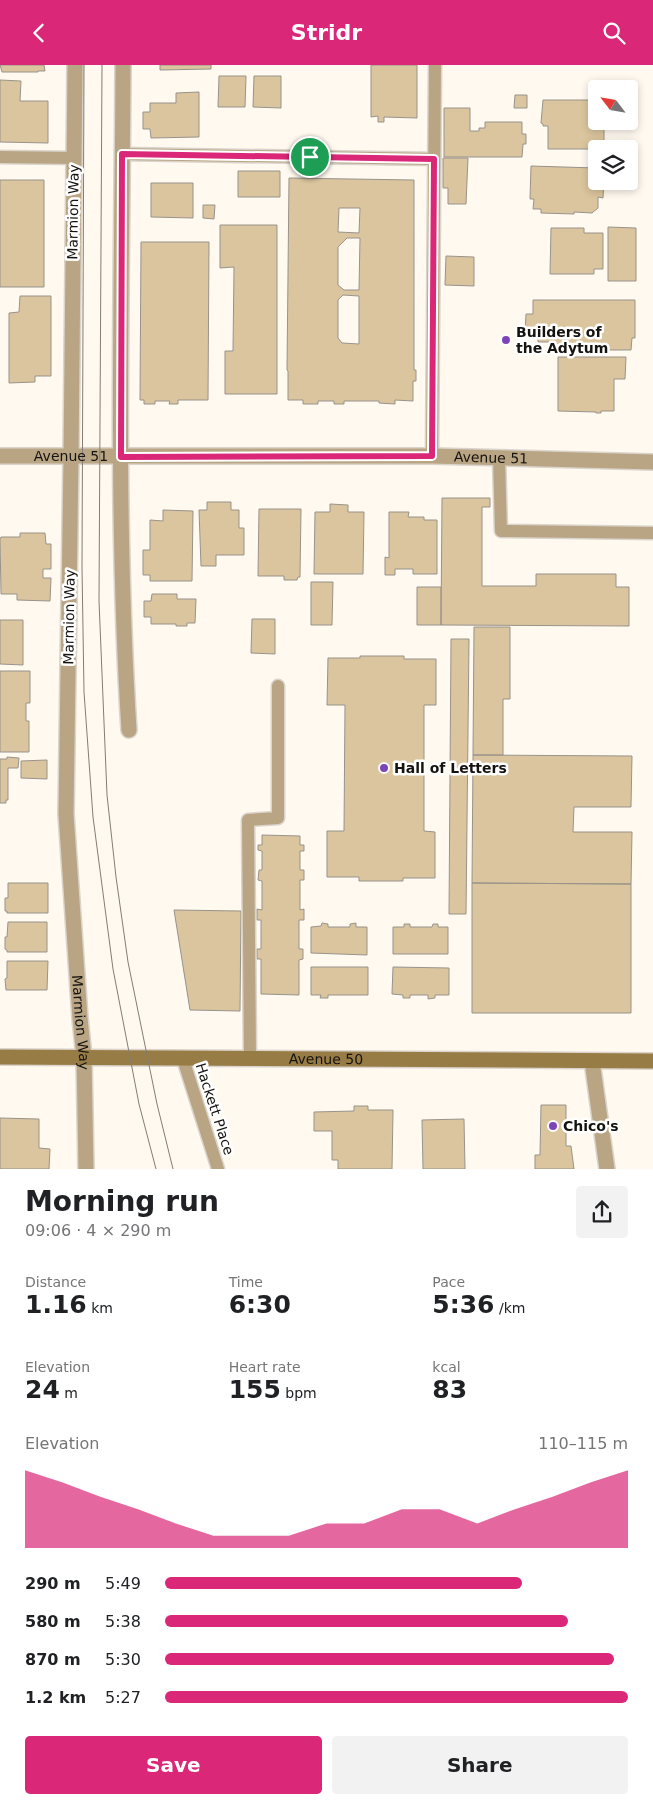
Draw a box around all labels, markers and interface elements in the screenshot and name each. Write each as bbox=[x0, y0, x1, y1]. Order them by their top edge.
icon: back bbox=[25, 19, 53, 47]
icon: search bbox=[600, 19, 628, 47]
text: Stridr bbox=[291, 20, 362, 45]
north arrow bbox=[588, 80, 638, 130]
map controls bbox=[588, 80, 638, 190]
pin bbox=[289, 136, 331, 178]
button: layers bbox=[588, 140, 638, 190]
icon: arrive bbox=[296, 143, 324, 171]
street label: Marmion Way bbox=[64, 164, 82, 260]
place label: Builders of the Adytum bbox=[516, 324, 608, 356]
marker: Builders of the Adytum bbox=[500, 334, 512, 346]
street label: Avenue 51 bbox=[34, 448, 108, 464]
street label: Avenue 51 bbox=[454, 449, 528, 467]
street label: Marmion Way bbox=[60, 569, 78, 665]
place label: Hall of Letters bbox=[394, 760, 507, 776]
marker: Hall of Letters bbox=[378, 762, 390, 774]
street label: Marmion Way bbox=[69, 974, 92, 1070]
street label: Avenue 50 bbox=[289, 1051, 363, 1067]
street label: Hackett Place bbox=[193, 1061, 237, 1157]
place label: Chico's bbox=[563, 1118, 619, 1134]
marker: Chico's bbox=[547, 1120, 559, 1132]
text: Morning run bbox=[25, 1185, 219, 1218]
button: share bbox=[576, 1186, 628, 1238]
text: 09:06 · 4 × 290 m bbox=[25, 1221, 171, 1240]
text: Distance bbox=[25, 1274, 86, 1290]
text: Time bbox=[229, 1274, 263, 1290]
text: Pace bbox=[432, 1274, 465, 1290]
text: 1.16 bbox=[25, 1290, 87, 1319]
text: 6:30 bbox=[229, 1290, 291, 1319]
text: 5:36 bbox=[432, 1290, 495, 1319]
text: km bbox=[87, 1300, 113, 1316]
text: /km bbox=[495, 1300, 525, 1316]
text: Elevation bbox=[25, 1359, 90, 1375]
text: Heart rate bbox=[229, 1359, 301, 1375]
text: kcal bbox=[432, 1359, 461, 1375]
text: 24 bbox=[25, 1375, 60, 1404]
text: 155 bbox=[229, 1375, 281, 1404]
text: 83 bbox=[432, 1375, 467, 1404]
text: m bbox=[60, 1385, 78, 1401]
text: bpm bbox=[281, 1385, 317, 1401]
text: Elevation bbox=[25, 1434, 99, 1453]
text: 110–115 m bbox=[538, 1434, 628, 1453]
text: 290 m bbox=[25, 1574, 81, 1593]
text: 5:49 bbox=[105, 1574, 141, 1593]
text: 580 m bbox=[25, 1612, 81, 1631]
text: 5:38 bbox=[105, 1612, 141, 1631]
text: 870 m bbox=[25, 1650, 81, 1669]
text: 5:30 bbox=[105, 1650, 141, 1669]
text: 1.2 km bbox=[25, 1688, 86, 1707]
text: 5:27 bbox=[105, 1688, 141, 1707]
button: Save bbox=[25, 1736, 322, 1794]
button: Share bbox=[332, 1736, 628, 1794]

